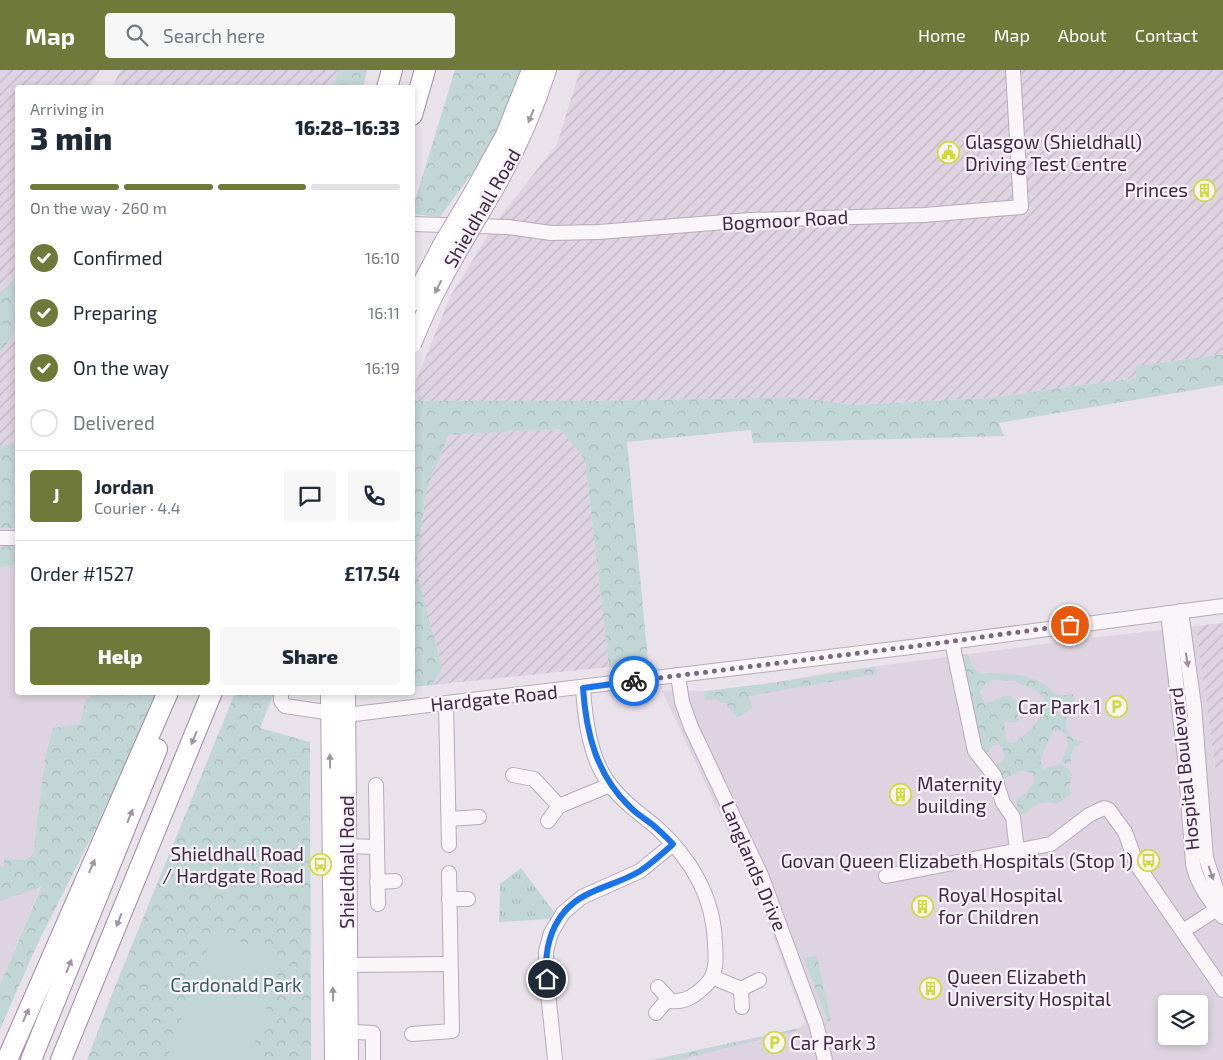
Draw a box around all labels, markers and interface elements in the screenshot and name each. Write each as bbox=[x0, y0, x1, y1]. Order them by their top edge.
search box bbox=[105, 13, 455, 58]
text: Map bbox=[25, 21, 75, 50]
icon: search bbox=[123, 21, 151, 49]
text: Search here bbox=[163, 24, 265, 47]
text: Home bbox=[918, 24, 966, 46]
text: Map bbox=[994, 24, 1030, 46]
text: About bbox=[1058, 24, 1107, 46]
text: Contact bbox=[1135, 24, 1198, 46]
text: Arriving in bbox=[30, 99, 104, 118]
one-way arrow bbox=[527, 109, 535, 124]
text: 16:28–16:33 bbox=[295, 116, 400, 139]
text: 3 min bbox=[30, 118, 112, 156]
place label: Glasgow (Shieldhall) Driving Test Centre bbox=[965, 130, 1142, 175]
public building icon: Glasgow (Shieldhall) Driving Test Centre bbox=[937, 141, 961, 165]
street label: Shieldhall Road bbox=[438, 144, 525, 271]
place label: Princes bbox=[1124, 178, 1188, 201]
building icon: Princes bbox=[1192, 178, 1216, 202]
text: On the way · 260 m bbox=[30, 198, 167, 217]
street label: Bogmoor Road bbox=[721, 205, 849, 234]
icon: check bbox=[30, 244, 58, 272]
text: Confirmed bbox=[73, 246, 163, 269]
text: 16:10 bbox=[365, 248, 400, 267]
one-way arrow bbox=[434, 280, 442, 295]
icon: check bbox=[30, 299, 58, 327]
text: Preparing bbox=[73, 301, 157, 324]
text: 16:11 bbox=[368, 303, 400, 322]
icon: check bbox=[30, 354, 58, 382]
text: On the way bbox=[73, 356, 169, 379]
text: 16:19 bbox=[365, 358, 400, 377]
text: Delivered bbox=[73, 411, 155, 434]
button: chat bbox=[284, 470, 336, 522]
button: phone bbox=[348, 470, 400, 522]
text: Jordan bbox=[94, 475, 154, 498]
text: J bbox=[52, 484, 60, 507]
text: Courier · 4.4 bbox=[94, 498, 181, 517]
text: Order #1527 bbox=[30, 562, 134, 585]
text: £17.54 bbox=[344, 562, 400, 585]
pin bbox=[1049, 604, 1091, 646]
icon: bag bbox=[1056, 611, 1084, 639]
button: Help bbox=[30, 627, 210, 685]
button: Share bbox=[220, 627, 400, 685]
one-way arrow bbox=[1183, 652, 1191, 668]
courier bbox=[609, 656, 659, 706]
icon: bike bbox=[620, 667, 648, 695]
street label: Hardgate Road bbox=[429, 679, 559, 716]
street label: Hospital Boulevard bbox=[1164, 686, 1204, 852]
place label: Car Park 1 bbox=[1018, 695, 1101, 718]
parking icon: Car Park 1 bbox=[1105, 695, 1129, 719]
one-way arrow bbox=[190, 731, 198, 746]
one-way arrow bbox=[326, 753, 334, 769]
place label: Maternity building bbox=[917, 772, 1002, 817]
building icon: Maternity building bbox=[889, 783, 913, 807]
street label: Shieldhall Road bbox=[335, 795, 358, 929]
street label: Langlands Drive bbox=[717, 797, 792, 934]
one-way arrow bbox=[127, 809, 135, 823]
place label: Shieldhall Road / Hardgate Road bbox=[162, 842, 304, 887]
place label: Govan Queen Elizabeth Hospitals (Stop 1) bbox=[781, 849, 1133, 872]
bus stop icon: Govan Queen Elizabeth Hospitals (Stop 1) bbox=[1137, 849, 1161, 873]
bus stop icon: Shieldhall Road / Hardgate Road bbox=[308, 853, 332, 877]
one-way arrow bbox=[88, 859, 96, 874]
one-way arrow bbox=[1207, 866, 1215, 881]
place label: Royal Hospital for Children bbox=[938, 883, 1063, 928]
building icon: Royal Hospital for Children bbox=[910, 894, 934, 918]
one-way arrow bbox=[115, 913, 123, 928]
one-way arrow bbox=[65, 958, 73, 973]
pin bbox=[526, 958, 568, 1000]
icon: home bbox=[533, 965, 561, 993]
place label: Queen Elizabeth University Hospital bbox=[947, 965, 1111, 1010]
park label: Cardonald Park bbox=[170, 973, 302, 996]
building icon: Queen Elizabeth University Hospital bbox=[919, 976, 943, 1000]
one-way arrow bbox=[329, 986, 337, 1002]
map controls bbox=[1158, 995, 1208, 1045]
button: layers bbox=[1158, 995, 1208, 1045]
one-way arrow bbox=[23, 1008, 31, 1022]
parking icon: Car Park 3 bbox=[762, 1031, 786, 1055]
place label: Car Park 3 bbox=[790, 1031, 876, 1054]

